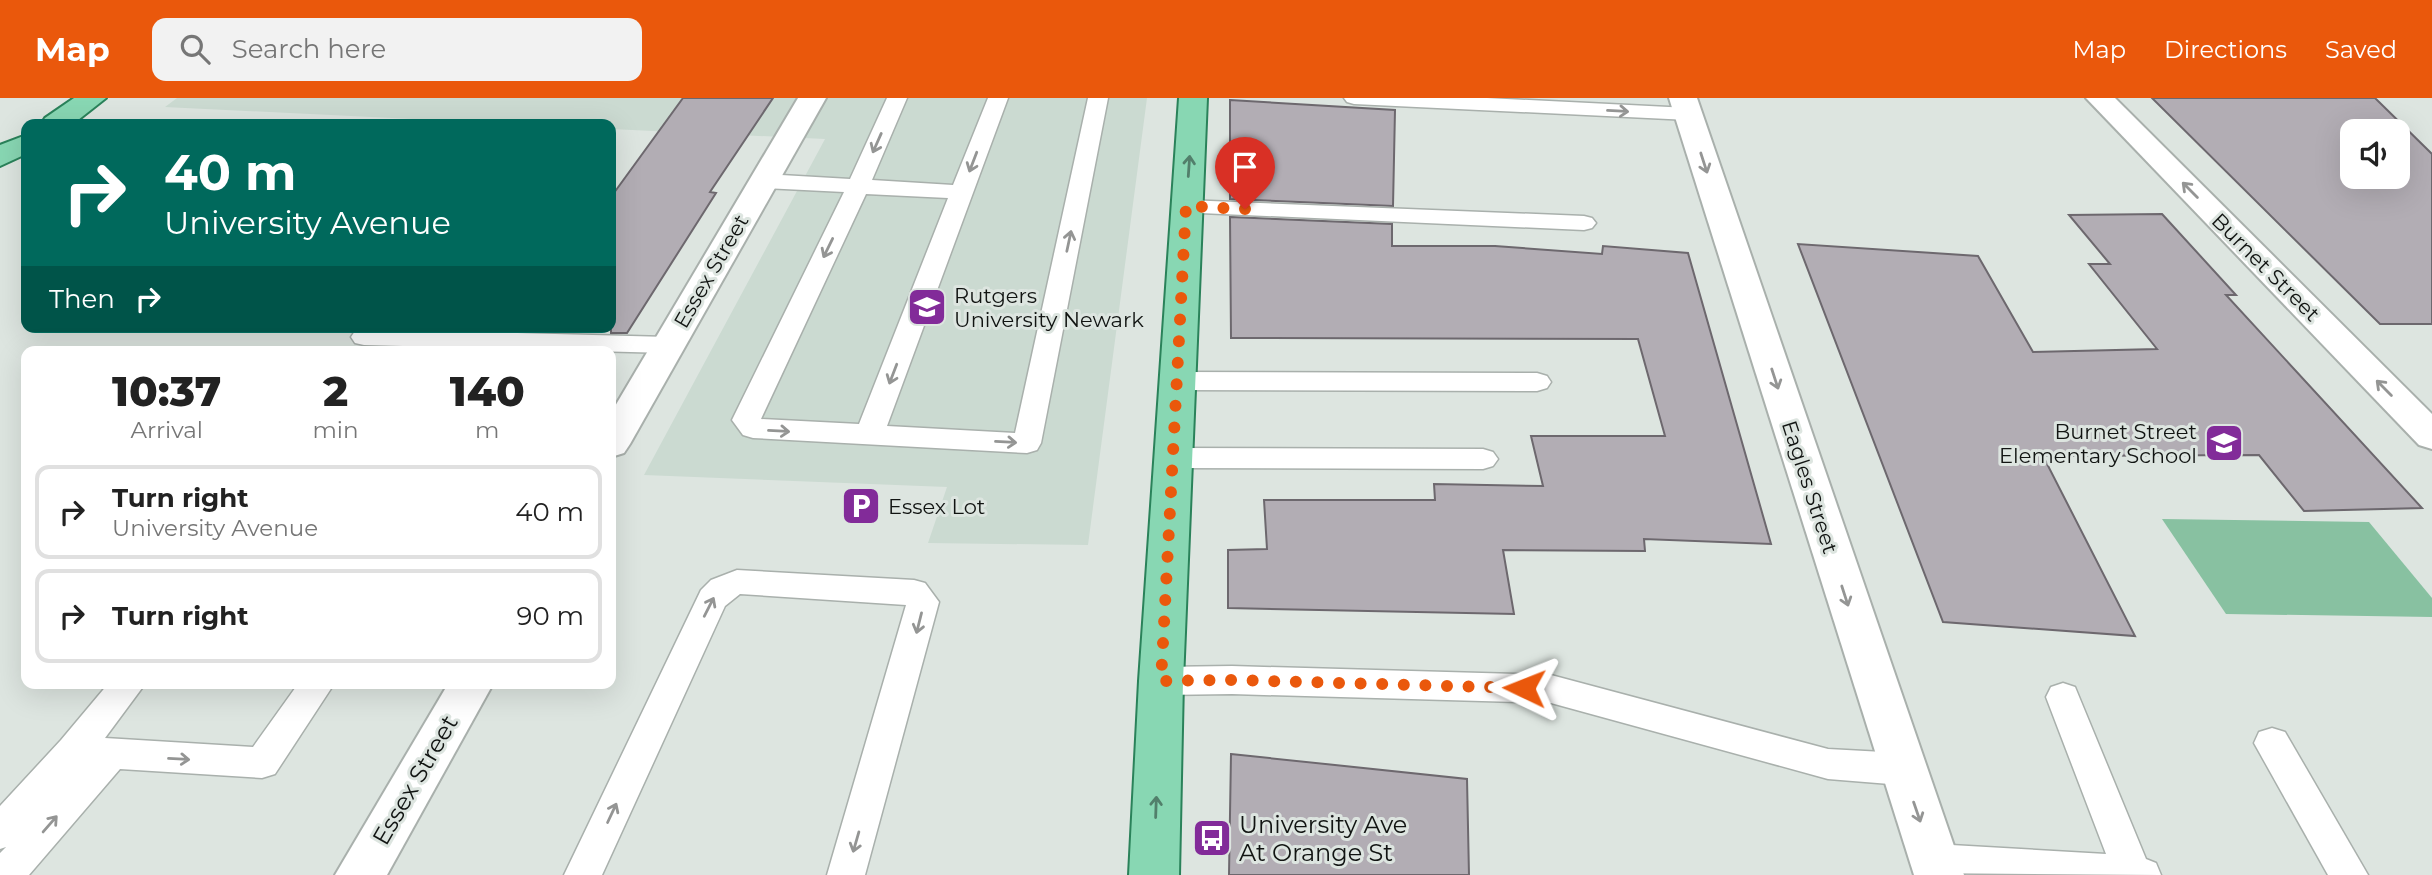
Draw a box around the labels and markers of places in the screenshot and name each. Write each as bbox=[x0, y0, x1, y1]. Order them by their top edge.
pin bbox=[1215, 137, 1275, 209]
place label: Rutgers University Newark bbox=[954, 283, 1144, 332]
school or university icon: Rutgers University Newark bbox=[906, 286, 948, 328]
place label: Burnet Street Elementary School bbox=[1999, 419, 2197, 468]
school or university icon: Burnet Street Elementary School bbox=[2203, 422, 2245, 464]
parking icon: Essex Lot bbox=[840, 485, 882, 527]
place label: Essex Lot bbox=[888, 494, 985, 519]
place label: University Ave At Orange St bbox=[1239, 810, 1407, 867]
bus stop icon: University Ave At Orange St bbox=[1191, 817, 1233, 859]

